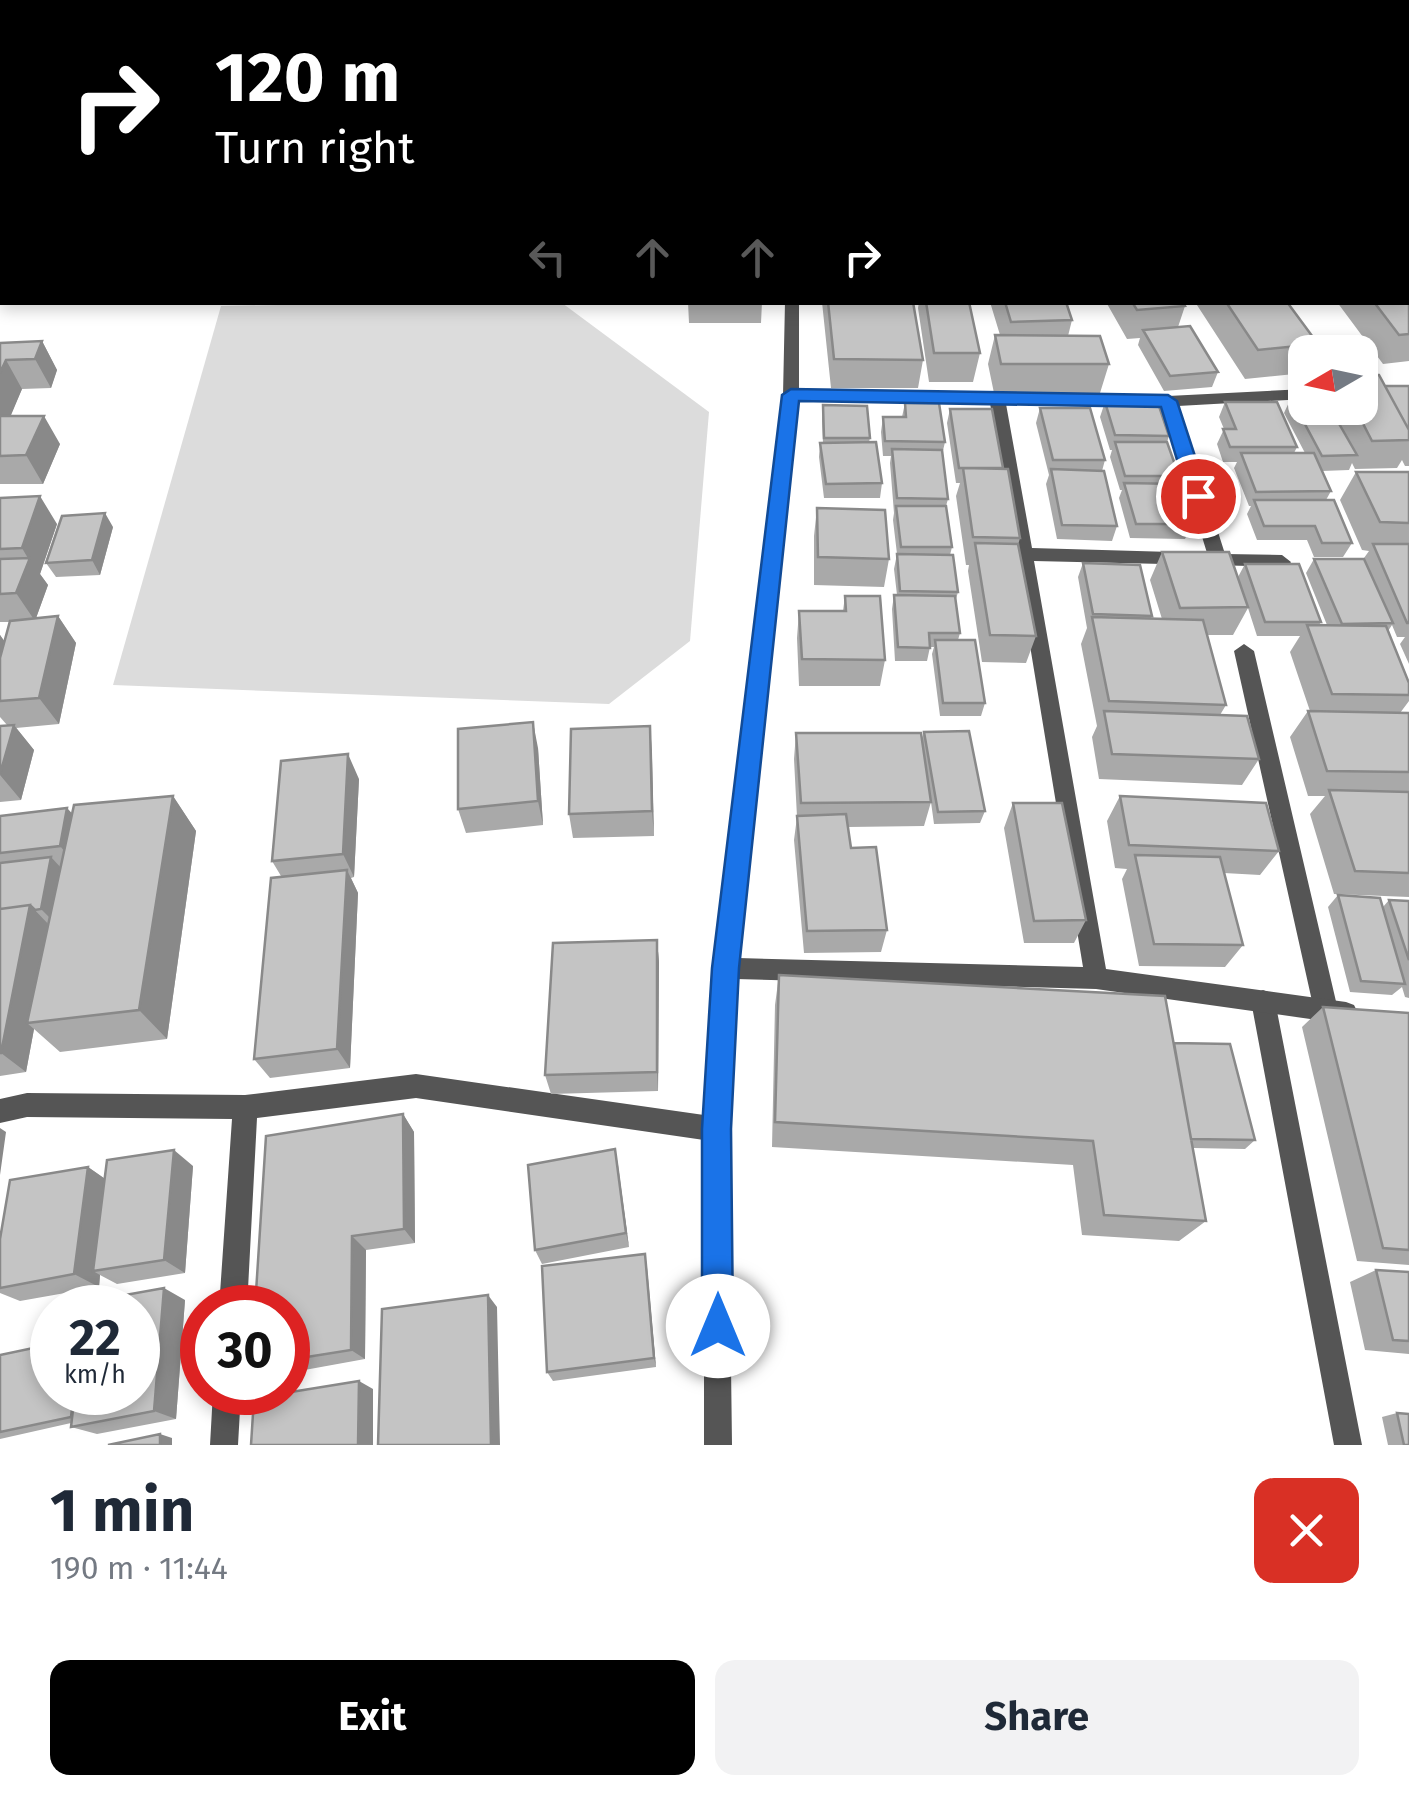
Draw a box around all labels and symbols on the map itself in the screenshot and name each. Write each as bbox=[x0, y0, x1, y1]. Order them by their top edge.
north arrow bbox=[1288, 335, 1378, 425]
pin bbox=[1156, 454, 1241, 539]
position arrow bbox=[666, 1274, 770, 1378]
speed limit sign: 30 bbox=[180, 1285, 310, 1415]

